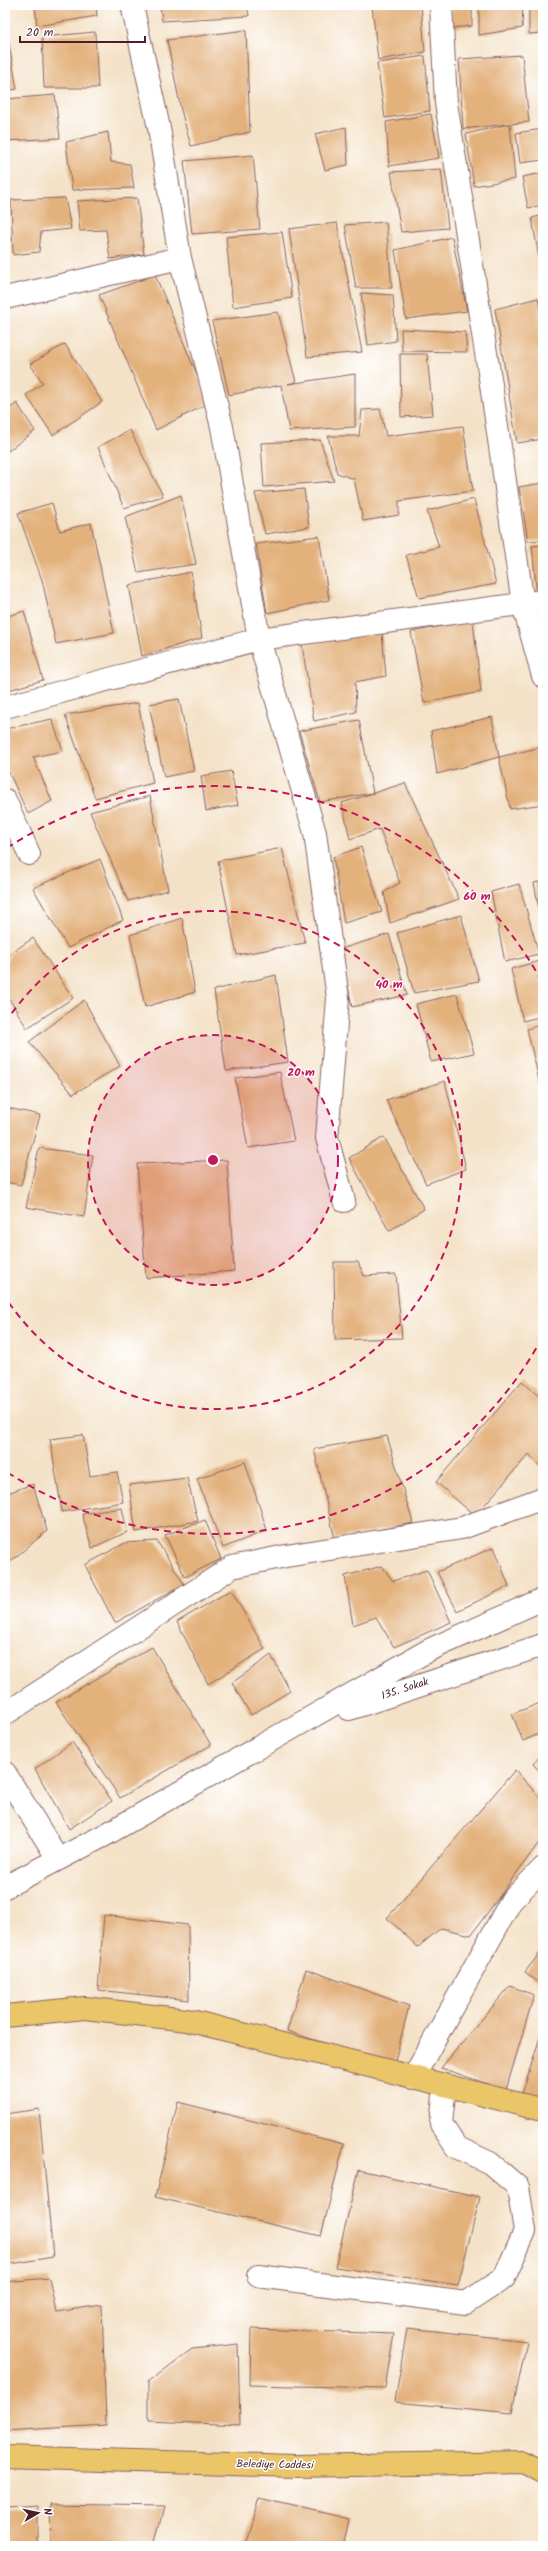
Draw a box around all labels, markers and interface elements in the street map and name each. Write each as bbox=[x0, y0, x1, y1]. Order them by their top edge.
scale bar bbox=[20, 18, 145, 44]
text: 20 m bbox=[26, 23, 54, 42]
text: 60 m bbox=[463, 887, 491, 906]
text: 40 m bbox=[375, 975, 403, 994]
text: 20 m bbox=[287, 1063, 315, 1082]
centre of rings bbox=[206, 1153, 220, 1167]
street label: 135. Sokak bbox=[379, 1673, 432, 1705]
street label: Belediye Caddesi bbox=[236, 2455, 314, 2475]
north arrow bbox=[18, 2493, 58, 2533]
text: N bbox=[37, 2507, 56, 2516]

